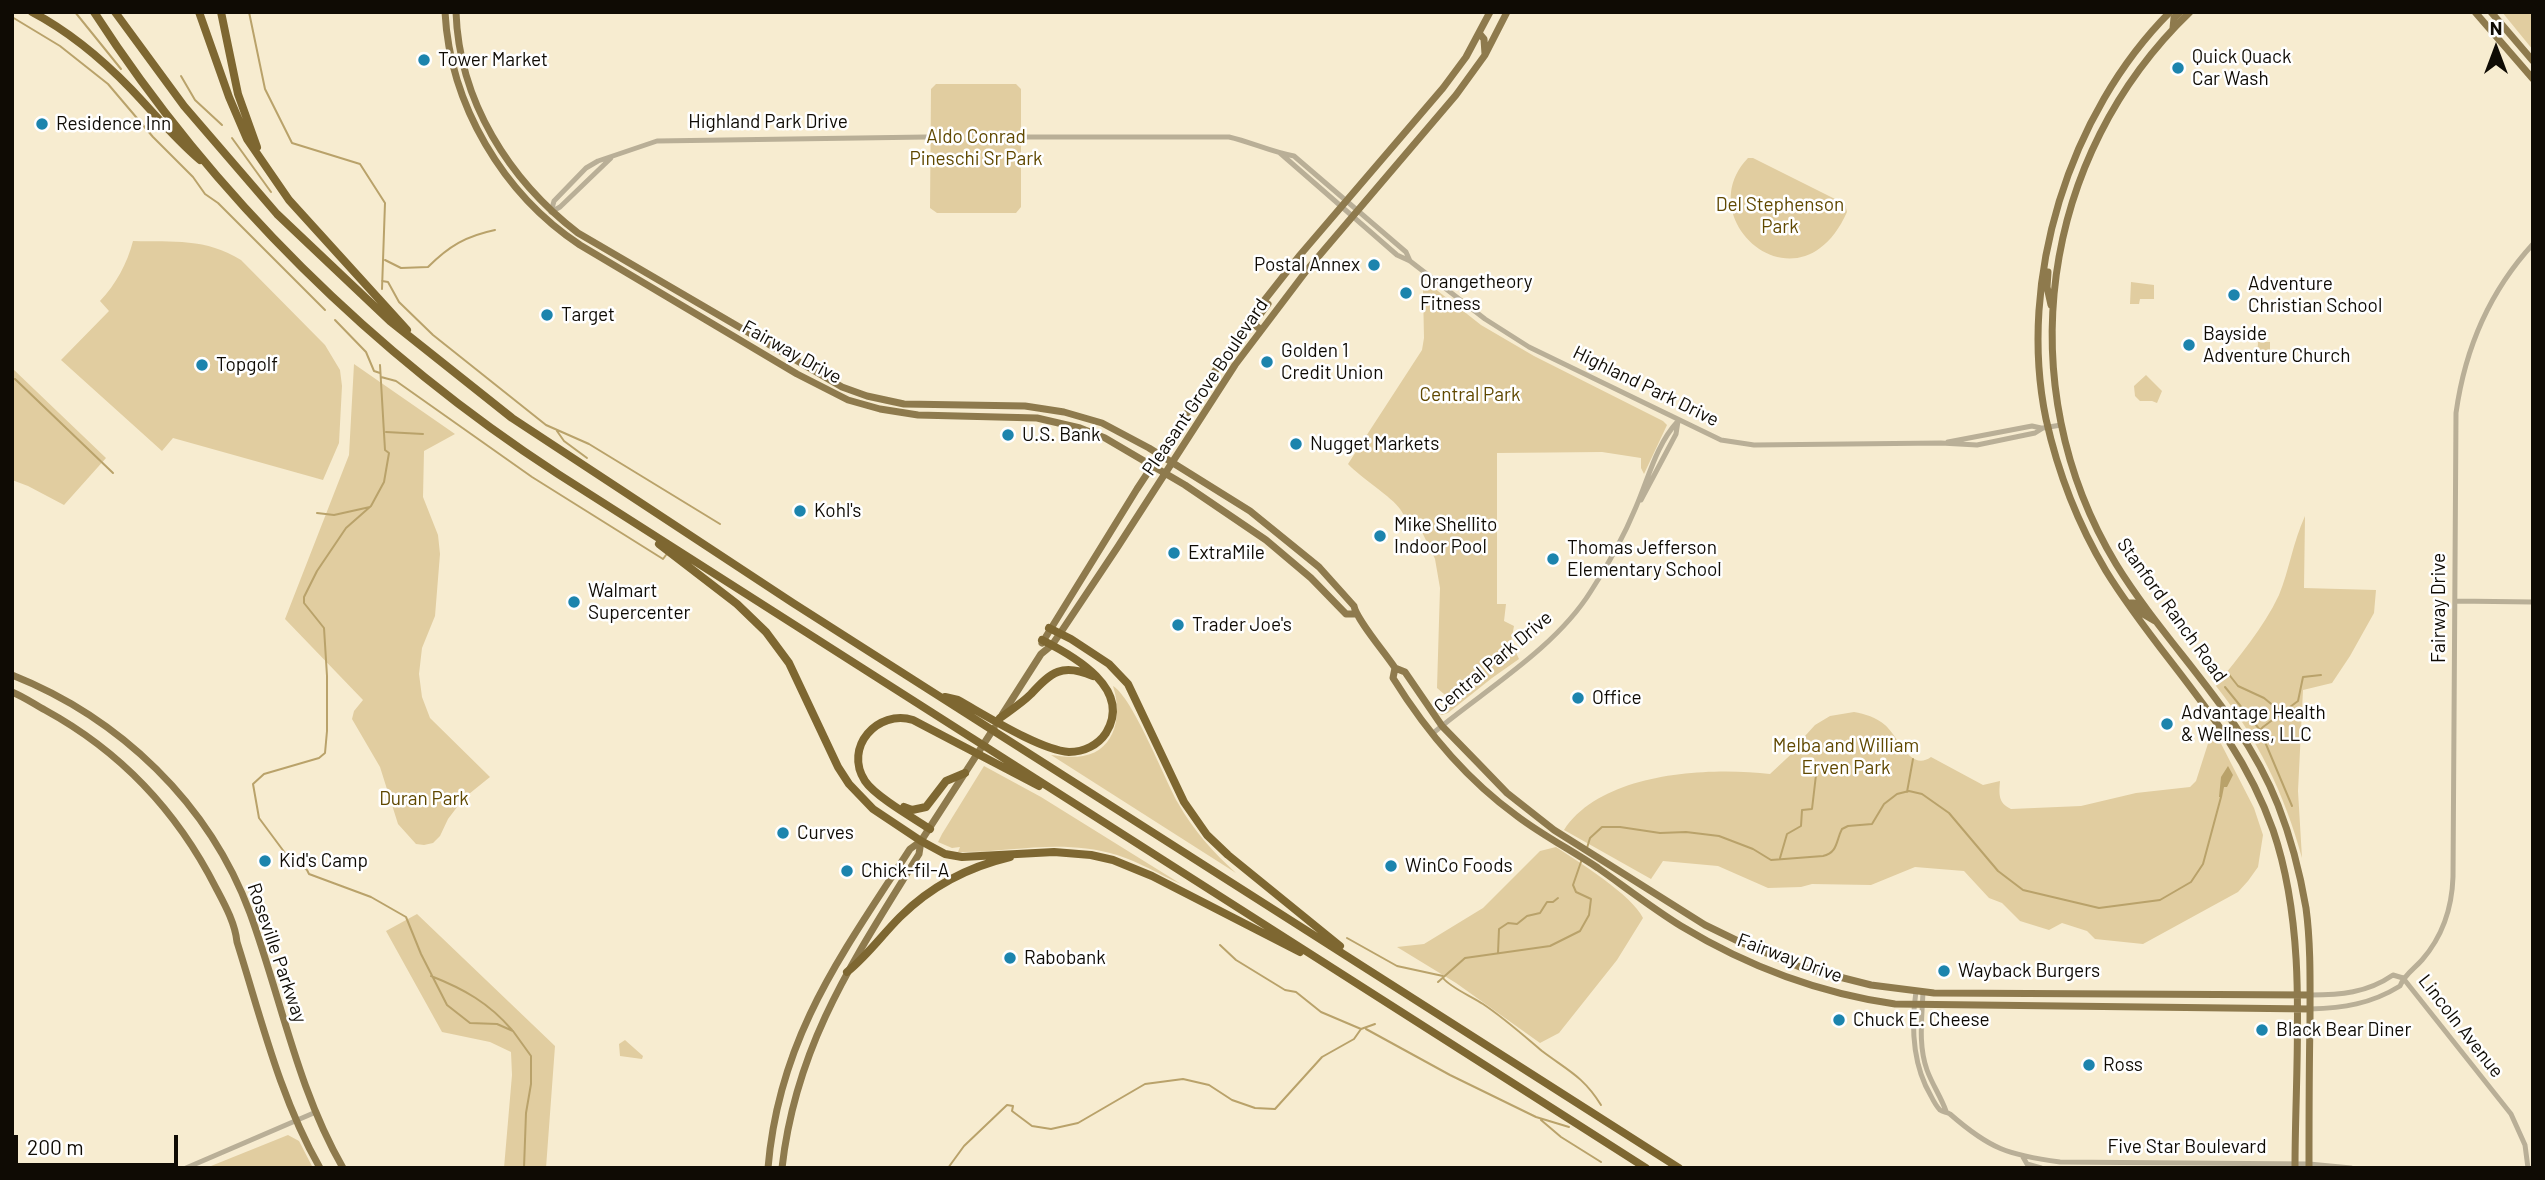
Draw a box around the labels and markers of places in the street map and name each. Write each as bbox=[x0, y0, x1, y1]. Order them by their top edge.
place label: Quick Quack Car Wash bbox=[2192, 46, 2291, 90]
place label: Tower Market bbox=[438, 49, 548, 71]
marker: Tower Market bbox=[416, 52, 432, 68]
marker: Quick Quack Car Wash bbox=[2170, 60, 2186, 76]
place label: Residence Inn bbox=[56, 113, 171, 135]
marker: Residence Inn bbox=[34, 116, 50, 132]
place label: Postal Annex bbox=[1254, 254, 1360, 276]
marker: Postal Annex bbox=[1366, 257, 1382, 273]
place label: Orangetheory Fitness bbox=[1420, 271, 1533, 315]
place label: Adventure Christian School bbox=[2248, 273, 2382, 317]
marker: Orangetheory Fitness bbox=[1398, 285, 1414, 301]
marker: Adventure Christian School bbox=[2226, 287, 2242, 303]
place label: Target bbox=[561, 304, 615, 326]
marker: Target bbox=[539, 307, 555, 323]
place label: Bayside Adventure Church bbox=[2203, 323, 2350, 367]
marker: Bayside Adventure Church bbox=[2181, 337, 2197, 353]
place label: Golden 1 Credit Union bbox=[1281, 340, 1383, 384]
place label: Topgolf bbox=[216, 354, 278, 376]
marker: Golden 1 Credit Union bbox=[1259, 354, 1275, 370]
marker: Topgolf bbox=[194, 357, 210, 373]
place label: U.S. Bank bbox=[1022, 424, 1100, 446]
marker: U.S. Bank bbox=[1000, 427, 1016, 443]
place label: Nugget Markets bbox=[1310, 433, 1439, 455]
marker: Nugget Markets bbox=[1288, 436, 1304, 452]
place label: Kohl's bbox=[814, 500, 861, 522]
marker: Kohl's bbox=[792, 503, 808, 519]
place label: Mike Shellito Indoor Pool bbox=[1394, 514, 1497, 558]
marker: Mike Shellito Indoor Pool bbox=[1372, 528, 1388, 544]
place label: Thomas Jefferson Elementary School bbox=[1567, 537, 1722, 581]
place label: ExtraMile bbox=[1188, 542, 1265, 564]
marker: ExtraMile bbox=[1166, 545, 1182, 561]
marker: Thomas Jefferson Elementary School bbox=[1545, 551, 1561, 567]
place label: Walmart Supercenter bbox=[588, 580, 690, 624]
marker: Walmart Supercenter bbox=[566, 594, 582, 610]
place label: Trader Joe's bbox=[1192, 614, 1292, 636]
marker: Trader Joe's bbox=[1170, 617, 1186, 633]
place label: Office bbox=[1592, 687, 1642, 709]
marker: Office bbox=[1570, 690, 1586, 706]
place label: Advantage Health & Wellness, LLC bbox=[2181, 702, 2326, 746]
marker: Advantage Health & Wellness, LLC bbox=[2159, 716, 2175, 732]
place label: Curves bbox=[797, 822, 854, 844]
marker: Curves bbox=[775, 825, 791, 841]
place label: Kid's Camp bbox=[279, 850, 368, 872]
marker: Kid's Camp bbox=[257, 853, 273, 869]
place label: WinCo Foods bbox=[1405, 855, 1513, 877]
marker: WinCo Foods bbox=[1383, 858, 1399, 874]
place label: Chick-fil-A bbox=[861, 860, 949, 882]
marker: Chick-fil-A bbox=[839, 863, 855, 879]
place label: Rabobank bbox=[1024, 947, 1106, 969]
marker: Rabobank bbox=[1002, 950, 1018, 966]
place label: Wayback Burgers bbox=[1958, 960, 2100, 982]
marker: Wayback Burgers bbox=[1936, 963, 1952, 979]
place label: Chuck E. Cheese bbox=[1853, 1009, 1990, 1031]
marker: Chuck E. Cheese bbox=[1831, 1012, 1847, 1028]
place label: Black Bear Diner bbox=[2276, 1019, 2411, 1041]
marker: Black Bear Diner bbox=[2254, 1022, 2270, 1038]
place label: Ross bbox=[2103, 1054, 2143, 1076]
marker: Ross bbox=[2081, 1057, 2097, 1073]

